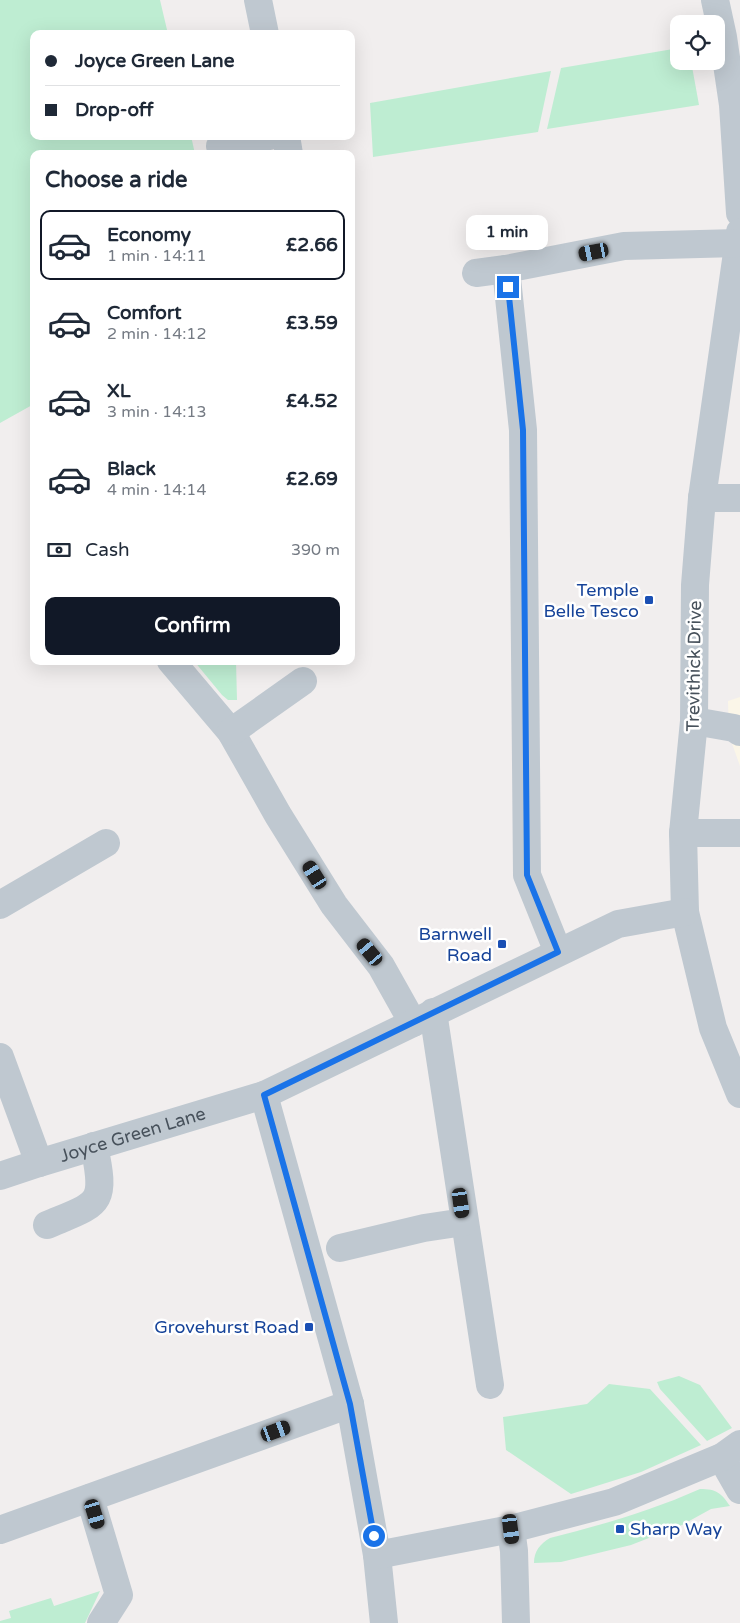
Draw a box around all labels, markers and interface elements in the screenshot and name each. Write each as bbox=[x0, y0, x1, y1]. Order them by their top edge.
map controls bbox=[670, 15, 725, 70]
button: locate bbox=[670, 15, 725, 70]
text: Joyce Green Lane bbox=[75, 50, 234, 72]
text: Drop-off bbox=[75, 99, 154, 121]
text: Choose a ride bbox=[45, 167, 188, 193]
callout: 1 min bbox=[467, 214, 549, 250]
text: 1 min bbox=[486, 222, 528, 242]
icon: car bbox=[47, 223, 92, 268]
text: Economy bbox=[107, 224, 191, 246]
text: £2.66 bbox=[286, 234, 338, 256]
car bbox=[577, 242, 610, 262]
text: 1 min · 14:11 bbox=[107, 246, 206, 266]
route end bbox=[497, 276, 519, 298]
icon: car bbox=[47, 301, 92, 346]
text: Comfort bbox=[107, 302, 181, 324]
text: £3.59 bbox=[286, 312, 338, 334]
text: 2 min · 14:12 bbox=[107, 324, 206, 344]
icon: car bbox=[47, 379, 92, 424]
text: XL bbox=[107, 380, 131, 402]
text: £4.52 bbox=[286, 390, 338, 412]
text: 3 min · 14:13 bbox=[107, 402, 206, 422]
icon: car bbox=[47, 457, 92, 502]
text: Black bbox=[107, 458, 156, 480]
text: £2.69 bbox=[286, 468, 338, 490]
text: 4 min · 14:14 bbox=[107, 480, 206, 500]
icon: cash bbox=[45, 536, 73, 564]
text: Cash bbox=[85, 539, 130, 561]
text: 390 m bbox=[291, 540, 340, 560]
place label: Temple Belle Tesco bbox=[543, 579, 639, 622]
marker: Temple Belle Tesco bbox=[643, 594, 655, 606]
button: Confirm bbox=[45, 597, 340, 655]
street label: Trevithick Drive bbox=[682, 600, 706, 732]
car bbox=[300, 858, 329, 892]
place label: Barnwell Road bbox=[418, 923, 492, 966]
car bbox=[354, 936, 385, 968]
marker: Barnwell Road bbox=[496, 938, 508, 950]
street label: Joyce Green Lane bbox=[57, 1102, 208, 1167]
car bbox=[451, 1187, 470, 1219]
place label: Grovehurst Road bbox=[154, 1316, 299, 1338]
marker: Grovehurst Road bbox=[303, 1321, 315, 1333]
car bbox=[259, 1419, 292, 1443]
car bbox=[83, 1497, 106, 1531]
car bbox=[501, 1513, 520, 1545]
place label: Sharp Way bbox=[630, 1518, 722, 1540]
marker: Sharp Way bbox=[614, 1523, 626, 1535]
route start bbox=[363, 1525, 385, 1547]

